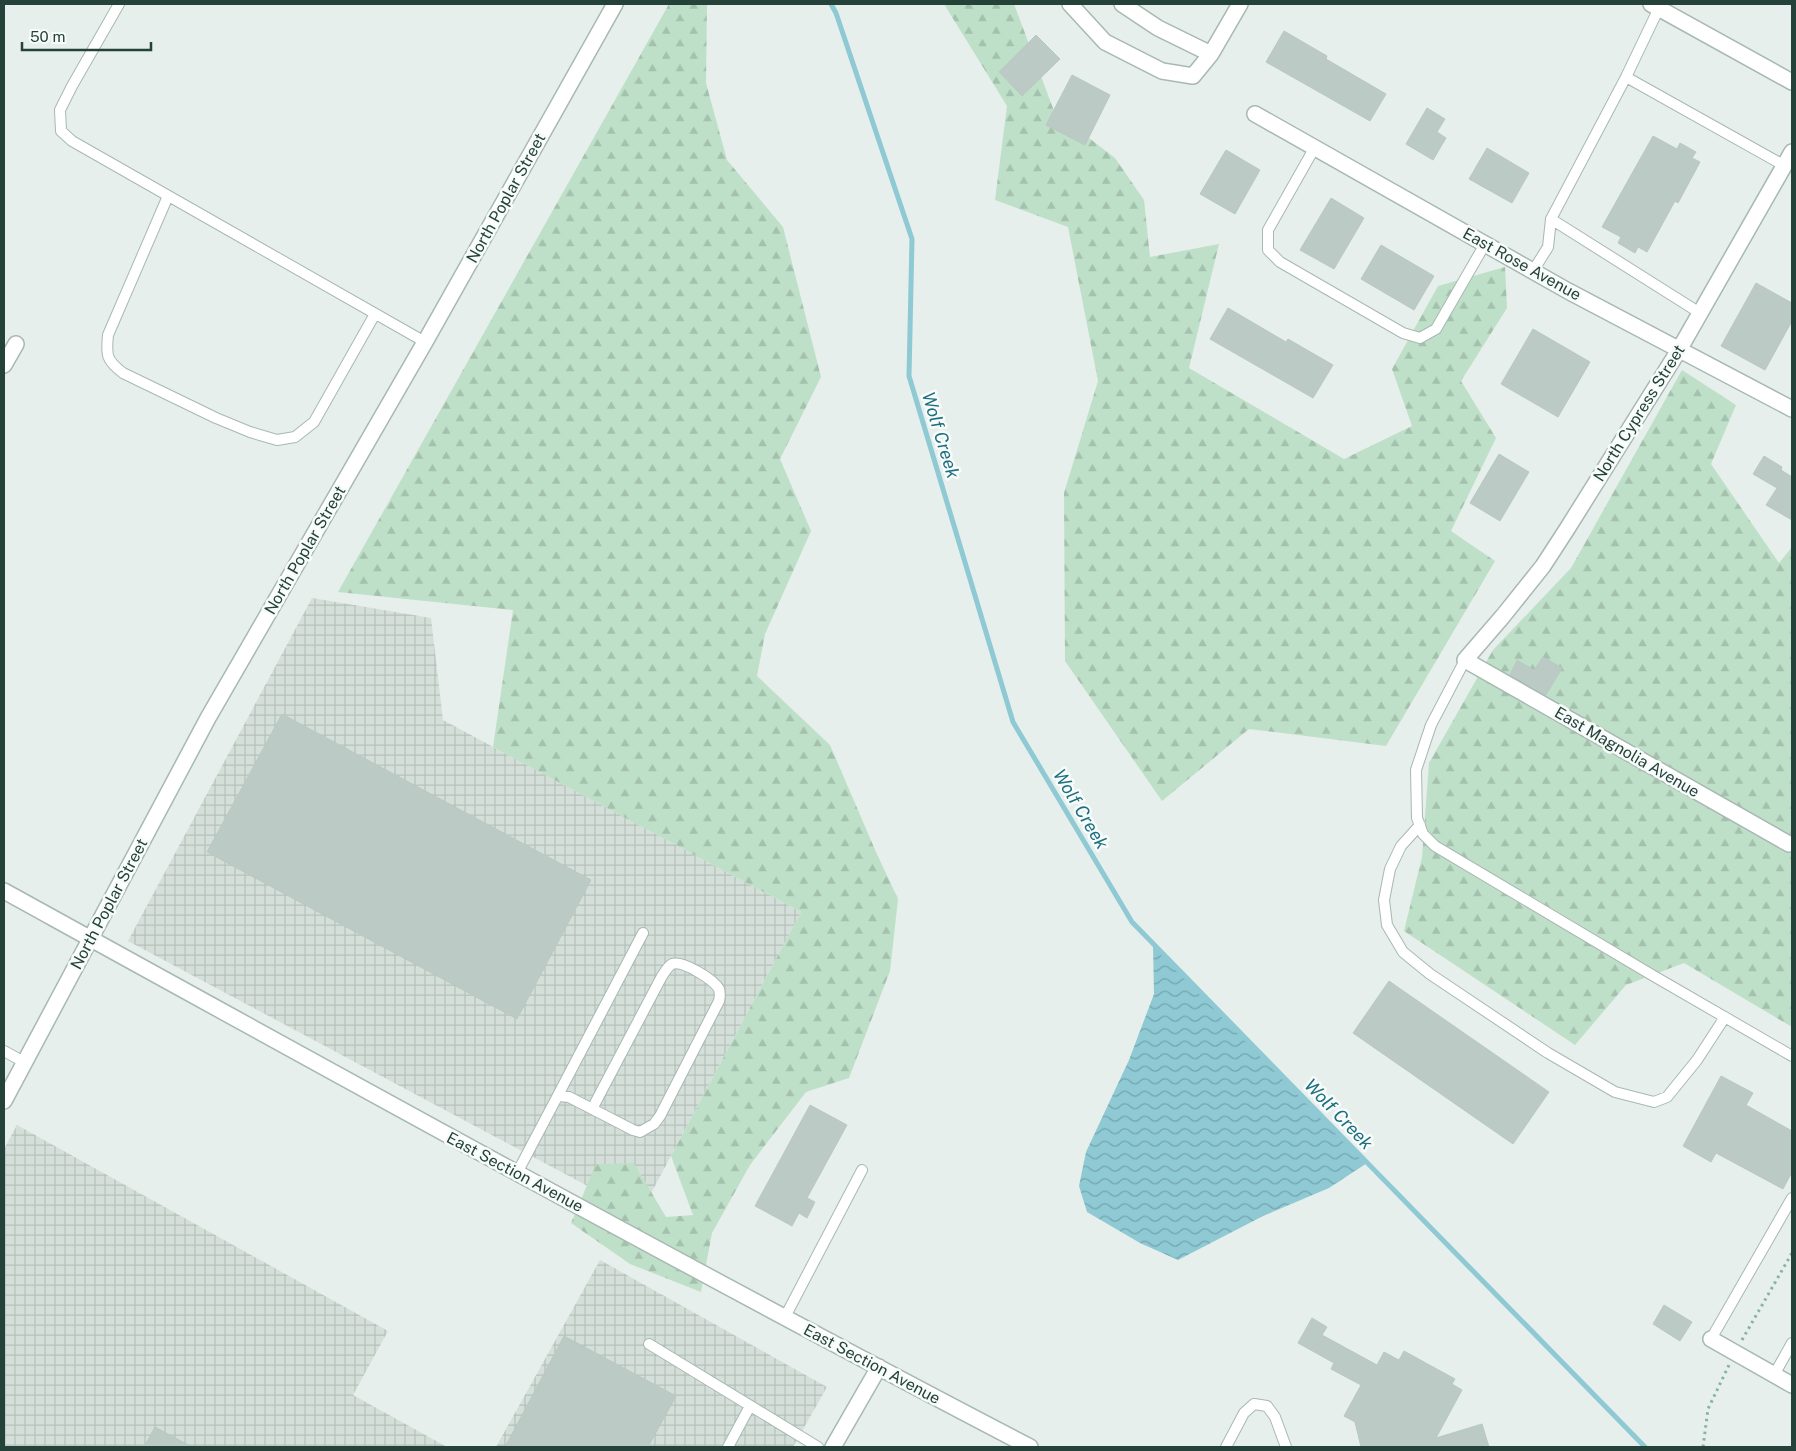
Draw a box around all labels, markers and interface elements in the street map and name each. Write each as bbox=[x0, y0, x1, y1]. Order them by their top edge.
scale bar bbox=[22, 20, 151, 52]
text: 50 m bbox=[30, 28, 65, 45]
street label: North Poplar Street bbox=[462, 130, 550, 266]
street label: East Rose Avenue bbox=[1460, 224, 1584, 304]
street label: North Cypress Street bbox=[1589, 341, 1689, 485]
water label: Wolf Creek bbox=[918, 389, 964, 481]
street label: North Poplar Street bbox=[260, 482, 350, 618]
street label: East Magnolia Avenue bbox=[1551, 703, 1703, 801]
water label: Wolf Creek bbox=[1049, 765, 1113, 853]
street label: North Poplar Street bbox=[66, 835, 152, 973]
water label: Wolf Creek bbox=[1300, 1075, 1378, 1154]
street label: East Section Avenue bbox=[443, 1128, 587, 1216]
street label: East Section Avenue bbox=[800, 1320, 944, 1408]

